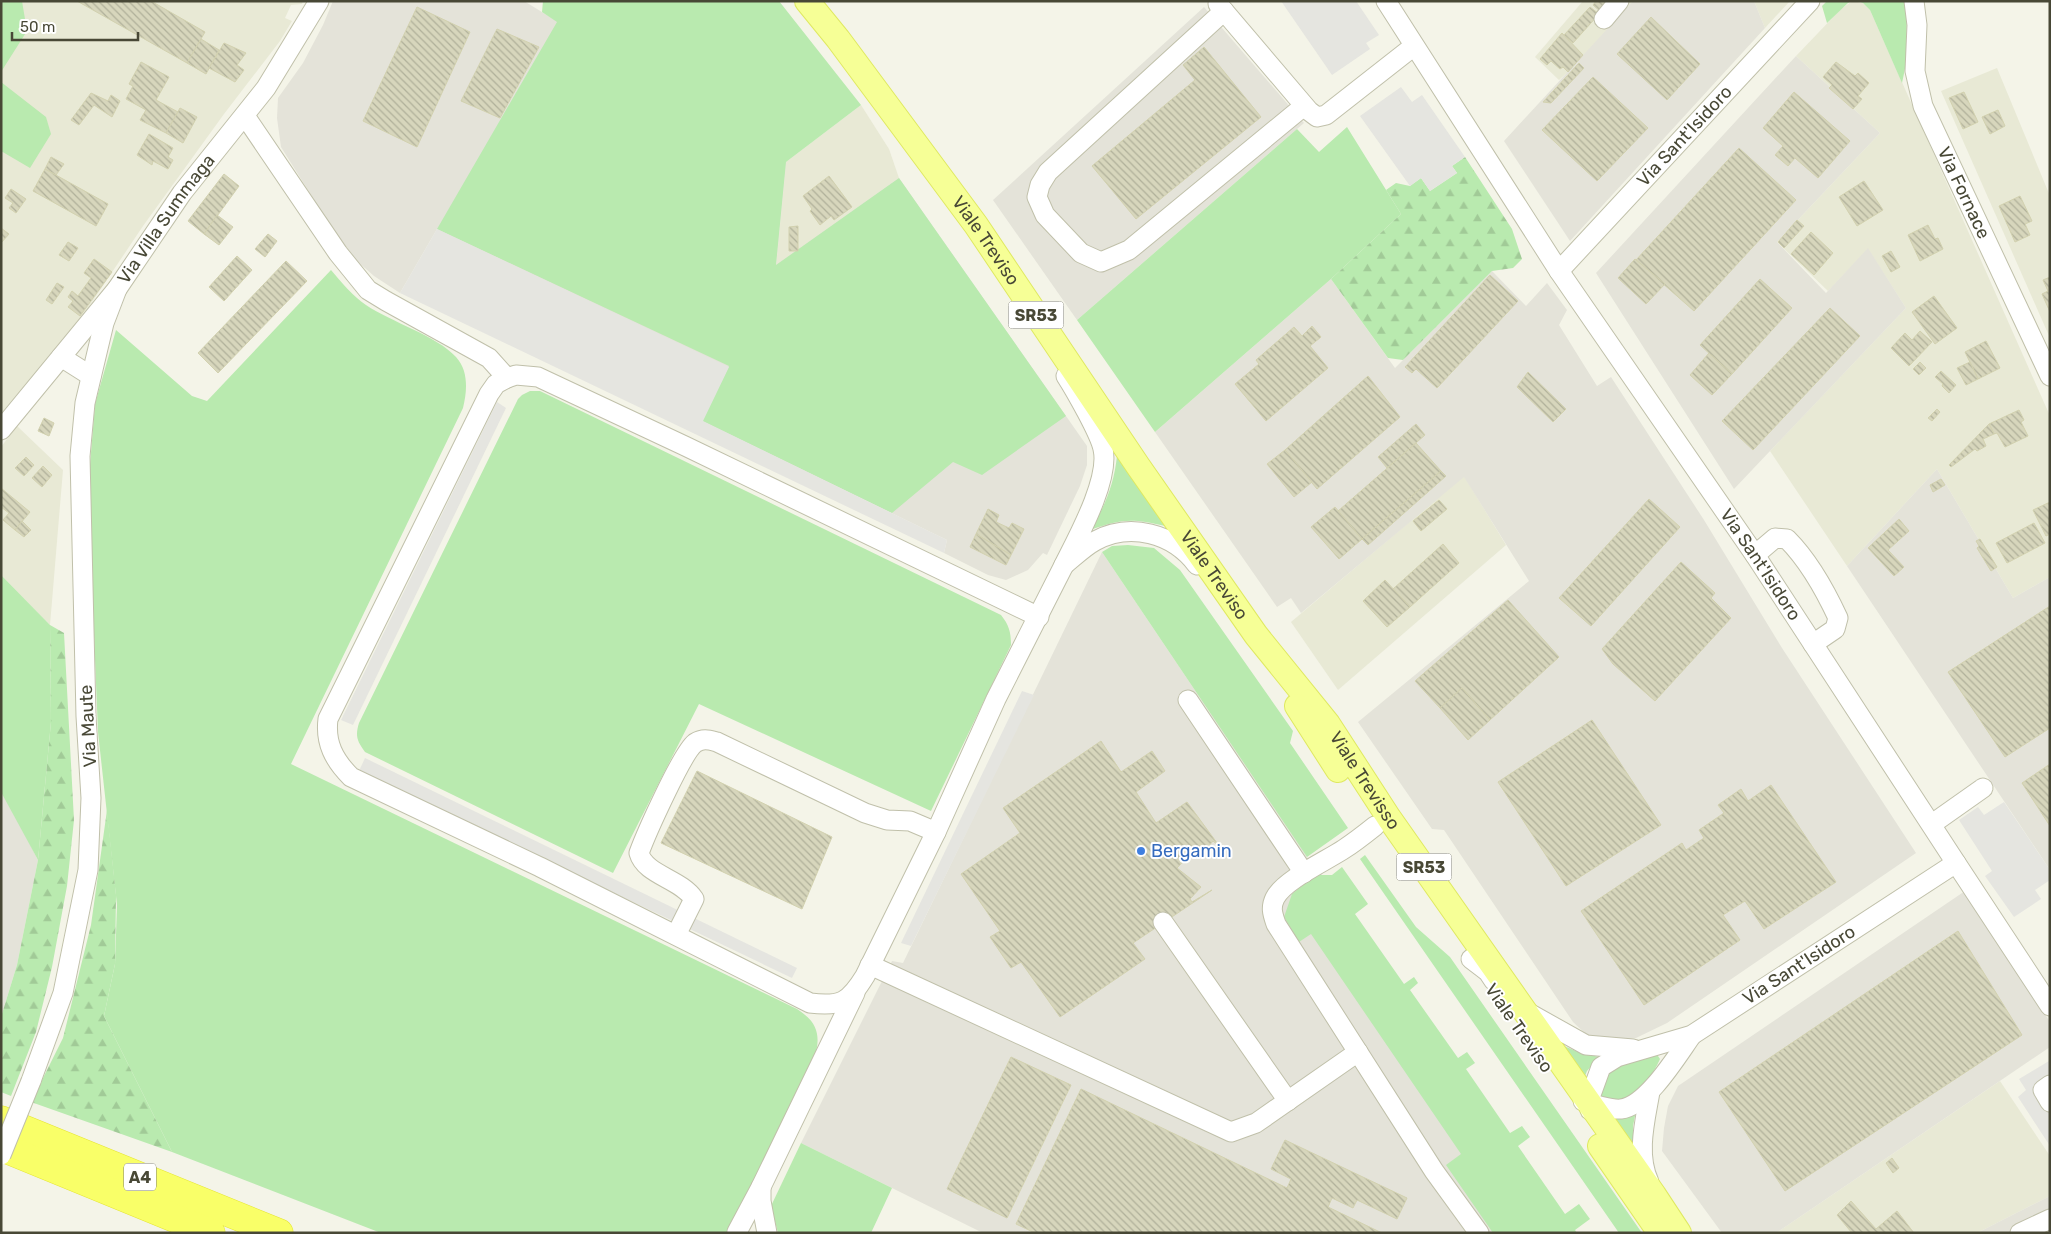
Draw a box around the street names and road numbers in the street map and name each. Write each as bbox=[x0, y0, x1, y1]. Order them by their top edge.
street label: Via Sant'Isidoro bbox=[1632, 81, 1737, 191]
street label: Via Fornace bbox=[1933, 143, 1995, 242]
street label: Via Villa Summaga bbox=[113, 150, 220, 288]
street label: Viale Treviso bbox=[947, 192, 1024, 289]
road number: SR53 bbox=[1008, 302, 1064, 328]
street label: Via Sant'Isidoro bbox=[1715, 504, 1806, 625]
street label: Viale Treviso bbox=[1175, 526, 1253, 624]
street label: Via Maute bbox=[75, 684, 101, 768]
street label: Viale Trevisso bbox=[1325, 727, 1405, 834]
road number: SR53 bbox=[1396, 854, 1452, 880]
street label: Via Sant'Isidoro bbox=[1739, 920, 1859, 1010]
street label: Viale Treviso bbox=[1480, 979, 1558, 1077]
road number: A4 bbox=[124, 1164, 156, 1190]

